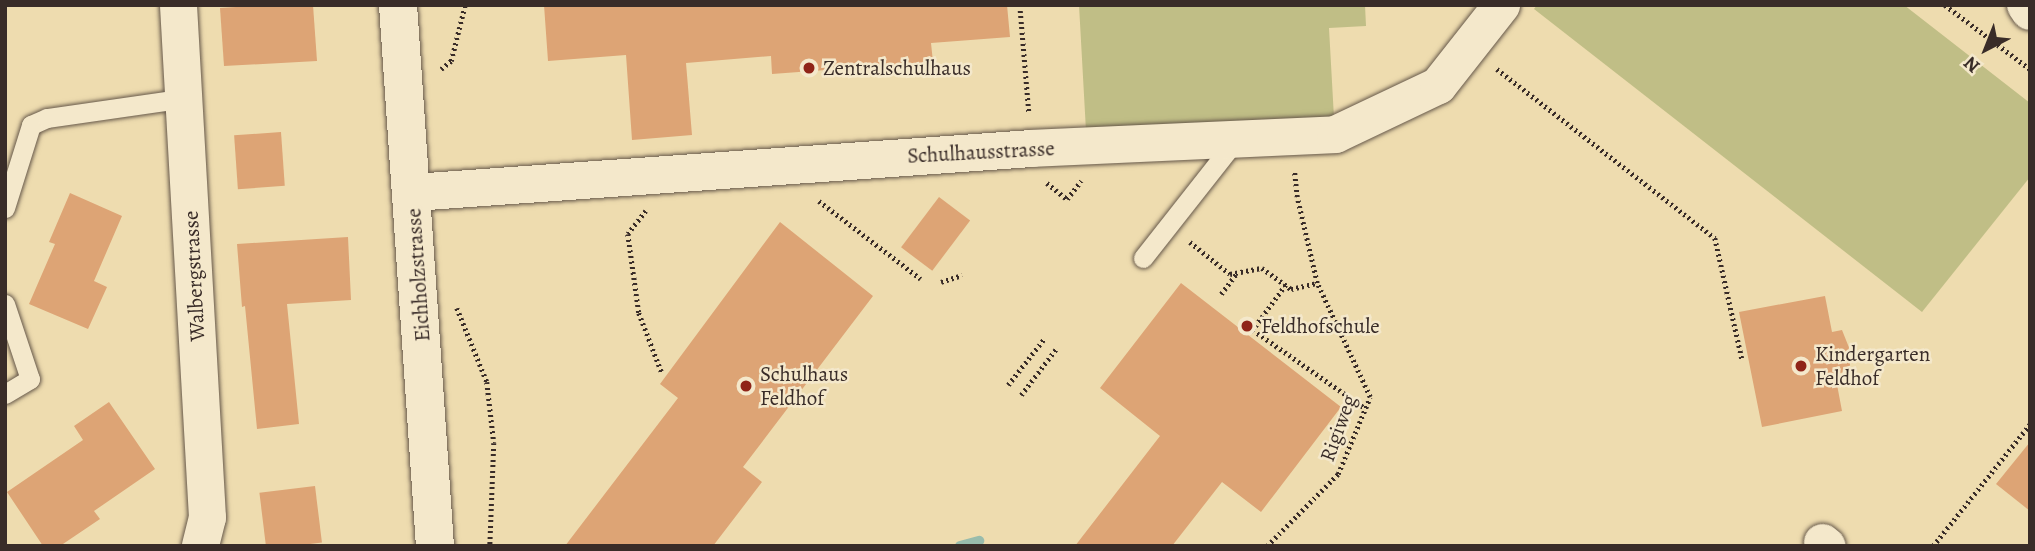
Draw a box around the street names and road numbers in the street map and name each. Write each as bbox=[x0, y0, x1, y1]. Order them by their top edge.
street label: Schulhausstrasse bbox=[907, 136, 1055, 168]
street label: Eichholzstrasse bbox=[401, 208, 435, 342]
street label: Walbergstrasse bbox=[178, 210, 210, 342]
street label: Rigiweg bbox=[1314, 391, 1362, 465]

